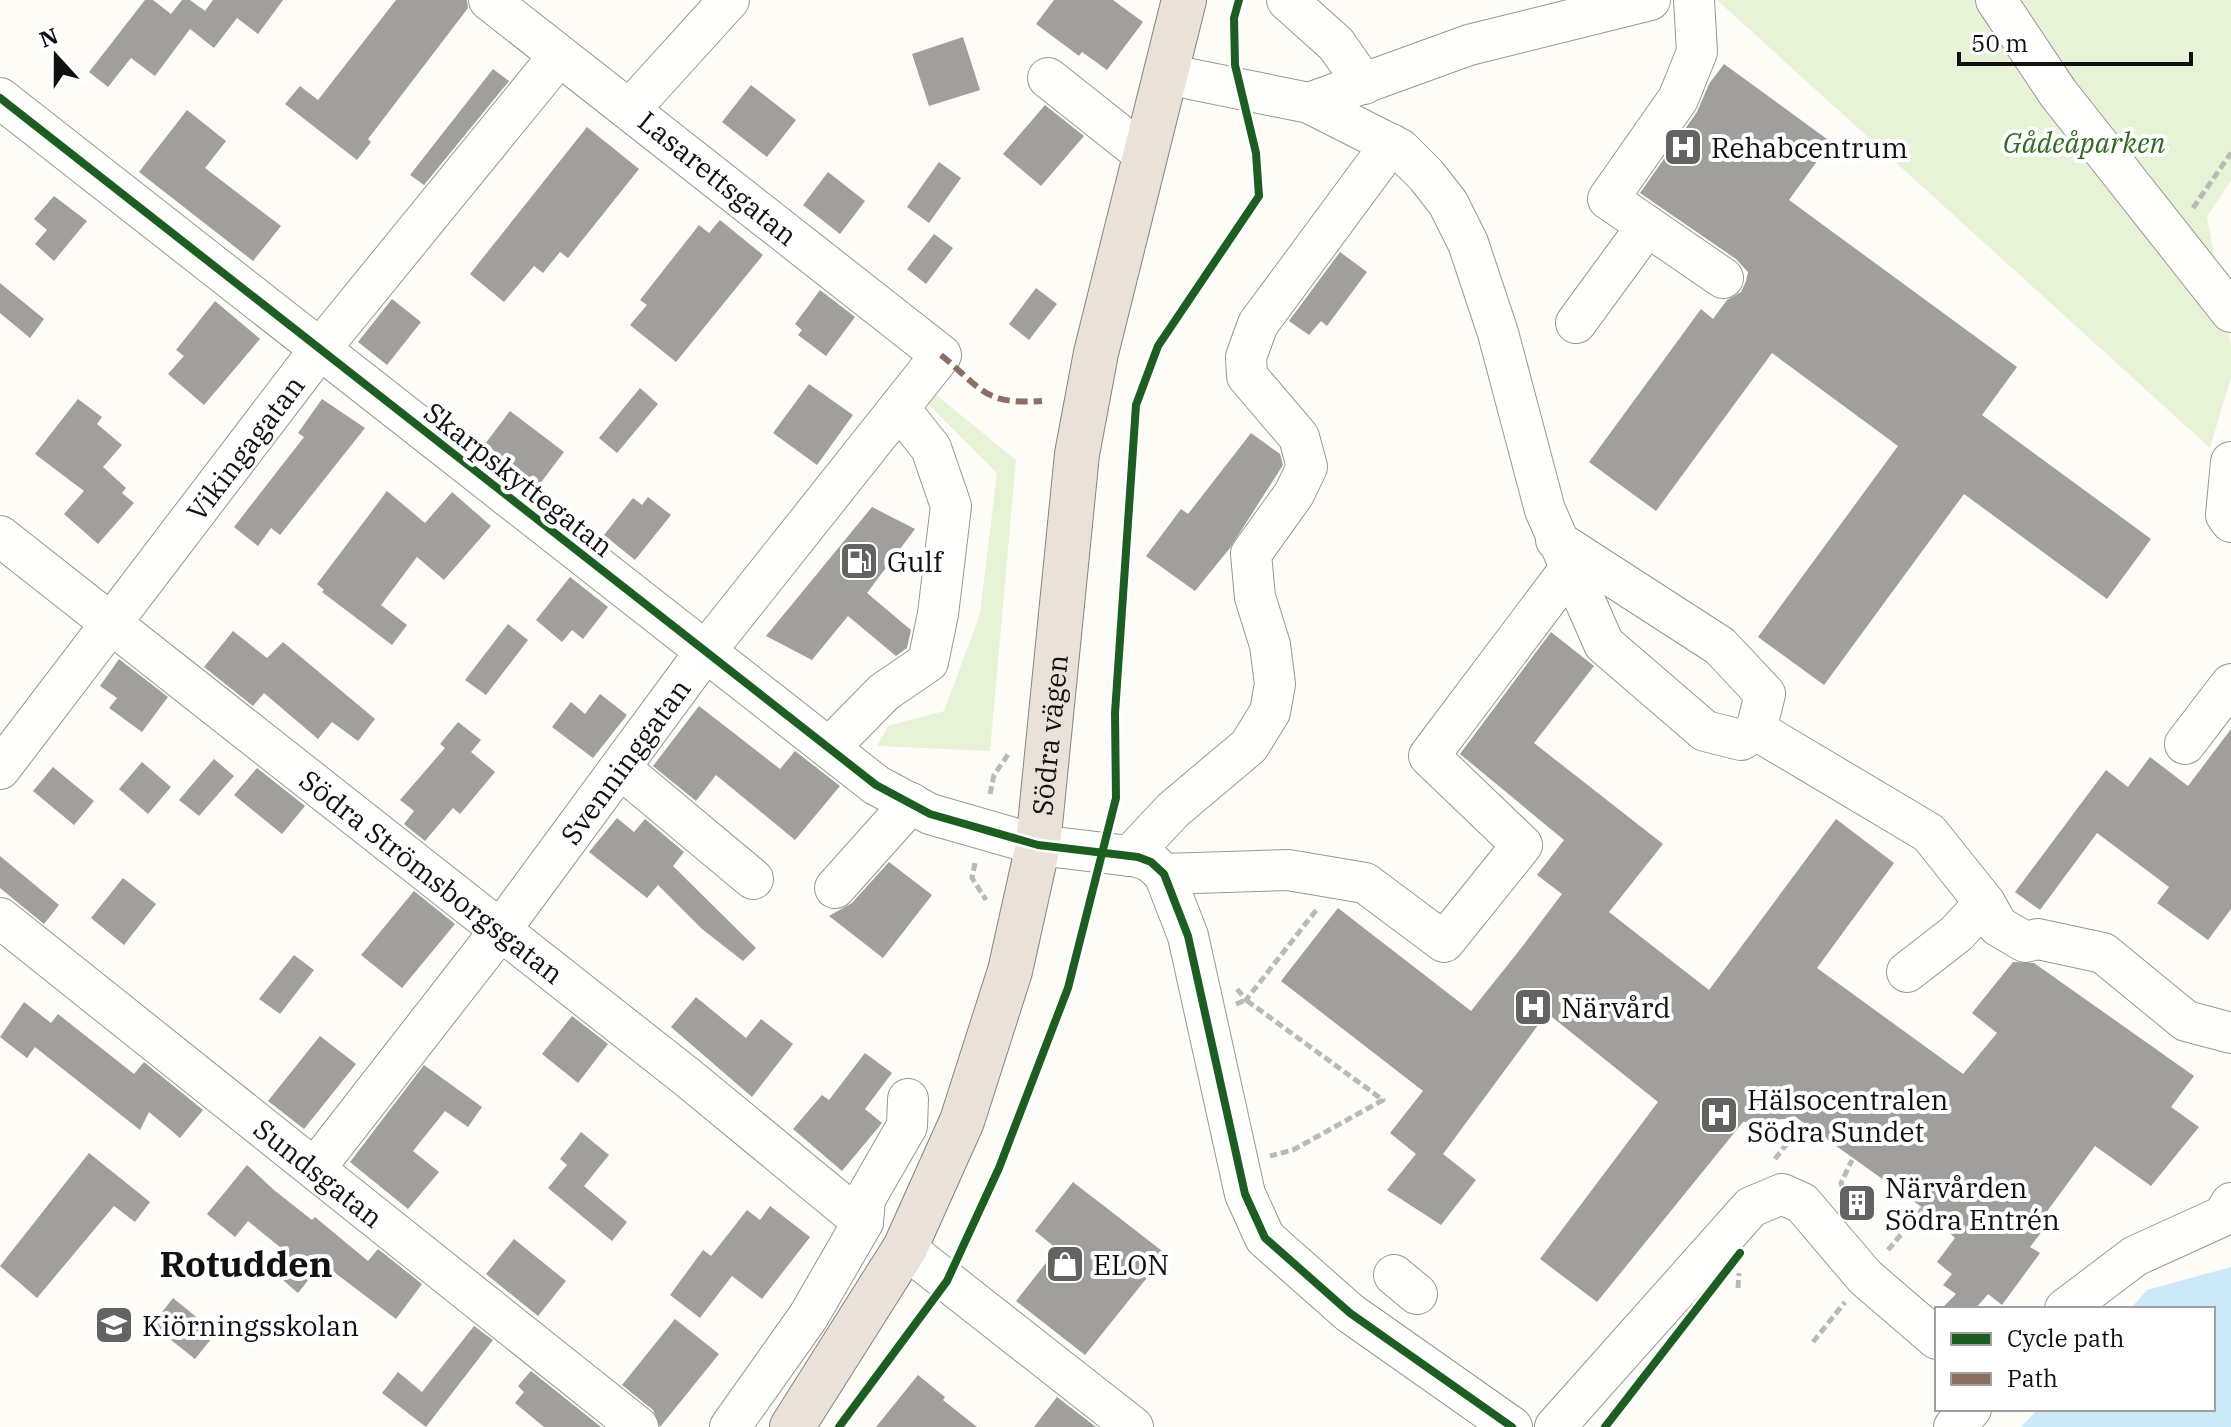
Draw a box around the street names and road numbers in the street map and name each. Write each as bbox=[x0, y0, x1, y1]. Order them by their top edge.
street label: Lasarettsgatan bbox=[631, 102, 805, 254]
street label: Vikingagatan bbox=[178, 367, 312, 528]
street label: Skarpskyttegatan bbox=[417, 394, 621, 564]
street label: Södra vägen bbox=[1023, 653, 1075, 817]
street label: Svenninggatan bbox=[551, 671, 698, 852]
street label: Södra Strömsborgsgatan bbox=[293, 761, 572, 992]
street label: Sundsgatan bbox=[247, 1110, 391, 1235]

